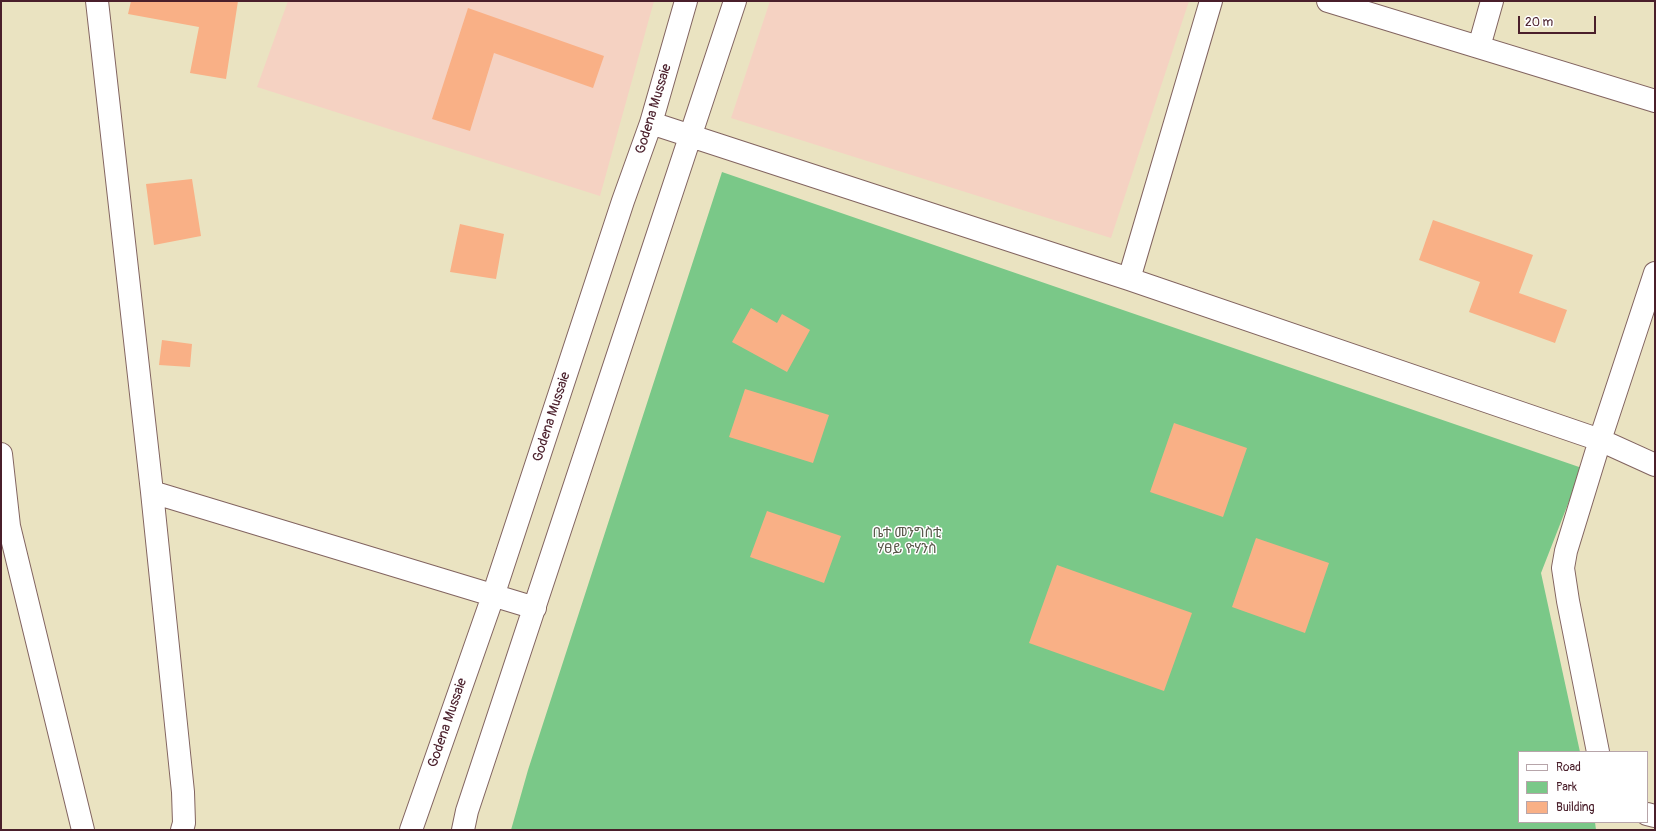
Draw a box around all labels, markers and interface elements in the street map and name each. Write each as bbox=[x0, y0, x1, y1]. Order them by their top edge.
scale bar bbox=[1520, 8, 1598, 34]
text: 20 m bbox=[1525, 15, 1553, 30]
street label: Godena Mussaie bbox=[632, 62, 676, 156]
street label: Godena Mussaie bbox=[530, 370, 574, 464]
park label: ቤተ መንግስቲ ሃፀይ ዮሃንስ bbox=[873, 525, 941, 558]
street label: Godena Mussaie bbox=[425, 676, 471, 770]
legend bbox=[1518, 751, 1648, 823]
text: Road bbox=[1556, 760, 1581, 775]
text: Park bbox=[1556, 780, 1577, 795]
text: Building bbox=[1556, 800, 1595, 815]

